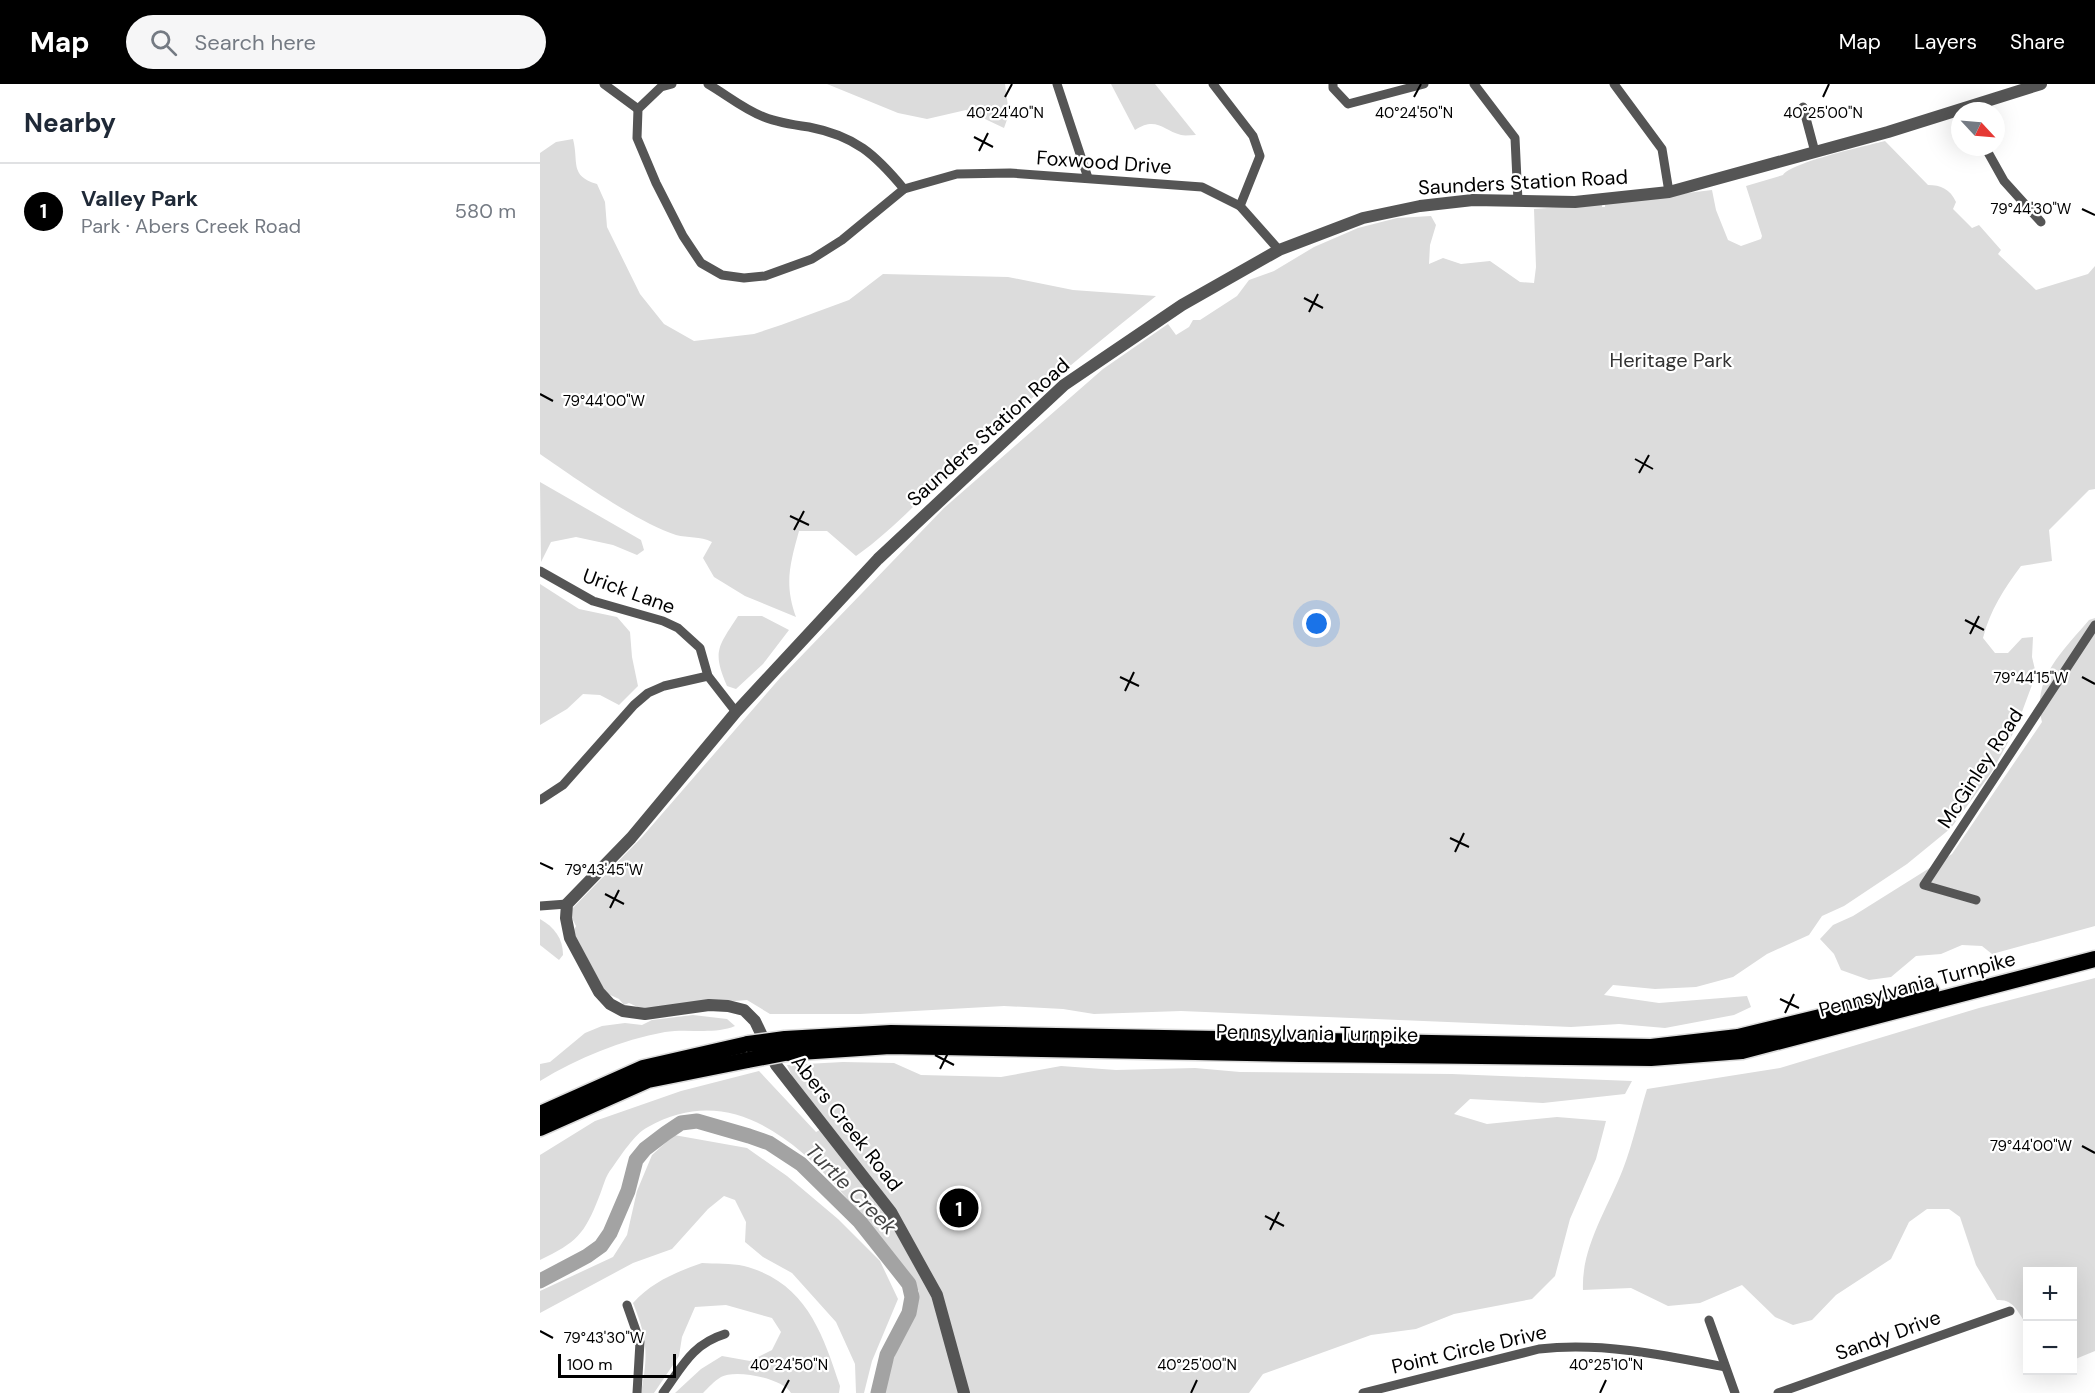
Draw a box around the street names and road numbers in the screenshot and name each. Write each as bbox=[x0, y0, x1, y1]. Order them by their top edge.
street label: Foxwood Drive bbox=[1036, 144, 1172, 180]
street label: Saunders Station Road bbox=[1417, 164, 1629, 200]
street label: Saunders Station Road bbox=[901, 352, 1075, 512]
street label: Urick Lane bbox=[579, 562, 679, 620]
street label: McGinley Road bbox=[1931, 703, 2029, 833]
street label: Pennsylvania Turnpike bbox=[1816, 945, 2018, 1023]
street label: Pennsylvania Turnpike bbox=[1216, 1018, 1418, 1048]
street label: Abers Creek Road bbox=[786, 1050, 908, 1196]
street label: Sandy Drive bbox=[1832, 1304, 1944, 1366]
street label: Point Circle Drive bbox=[1389, 1319, 1549, 1379]

